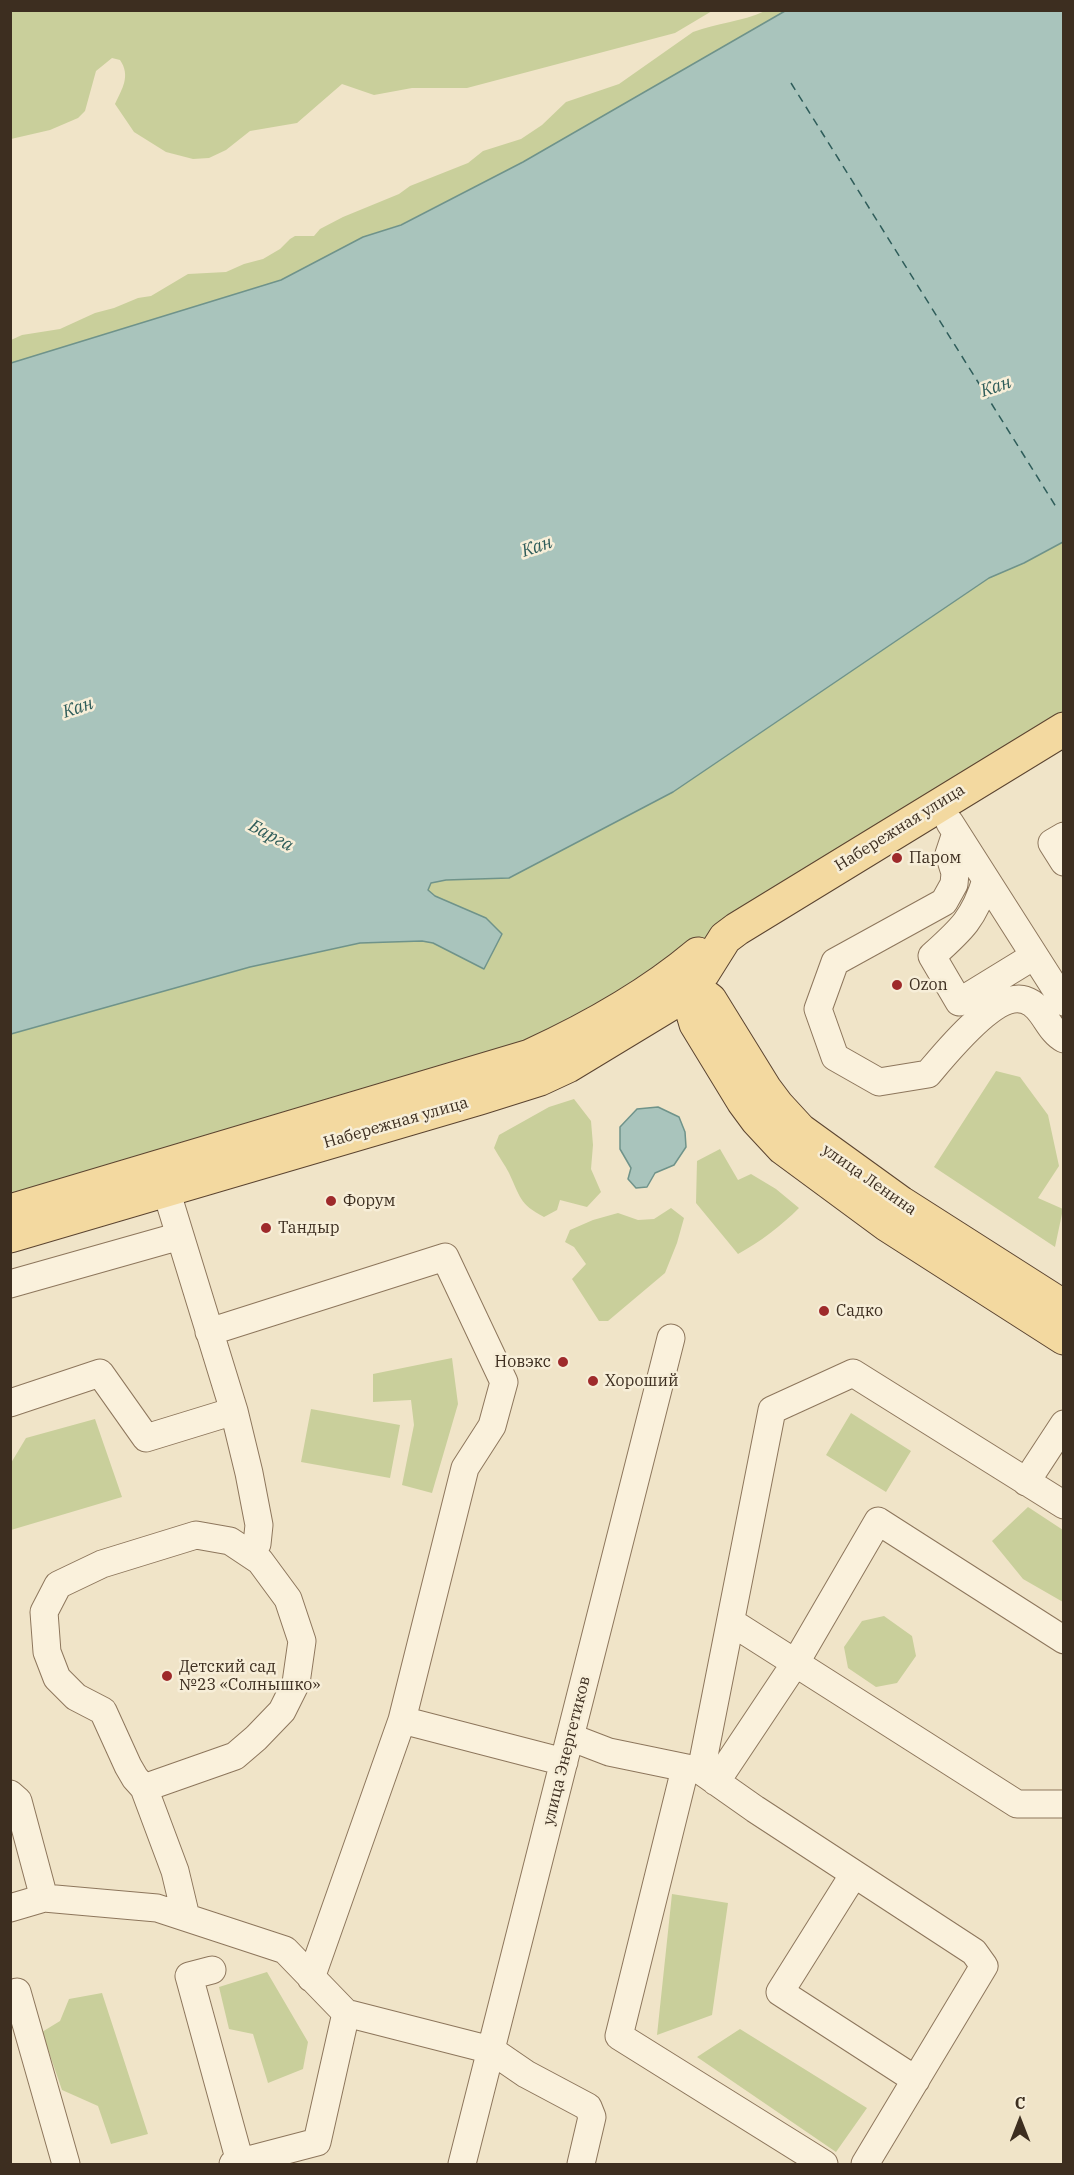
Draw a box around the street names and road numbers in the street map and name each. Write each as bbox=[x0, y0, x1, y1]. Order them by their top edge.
street label: Набережная улица bbox=[831, 780, 969, 876]
street label: Набережная улица bbox=[321, 1093, 471, 1153]
street label: улица Ленина bbox=[818, 1140, 920, 1220]
street label: улица Энергетиков bbox=[539, 1674, 595, 1828]

